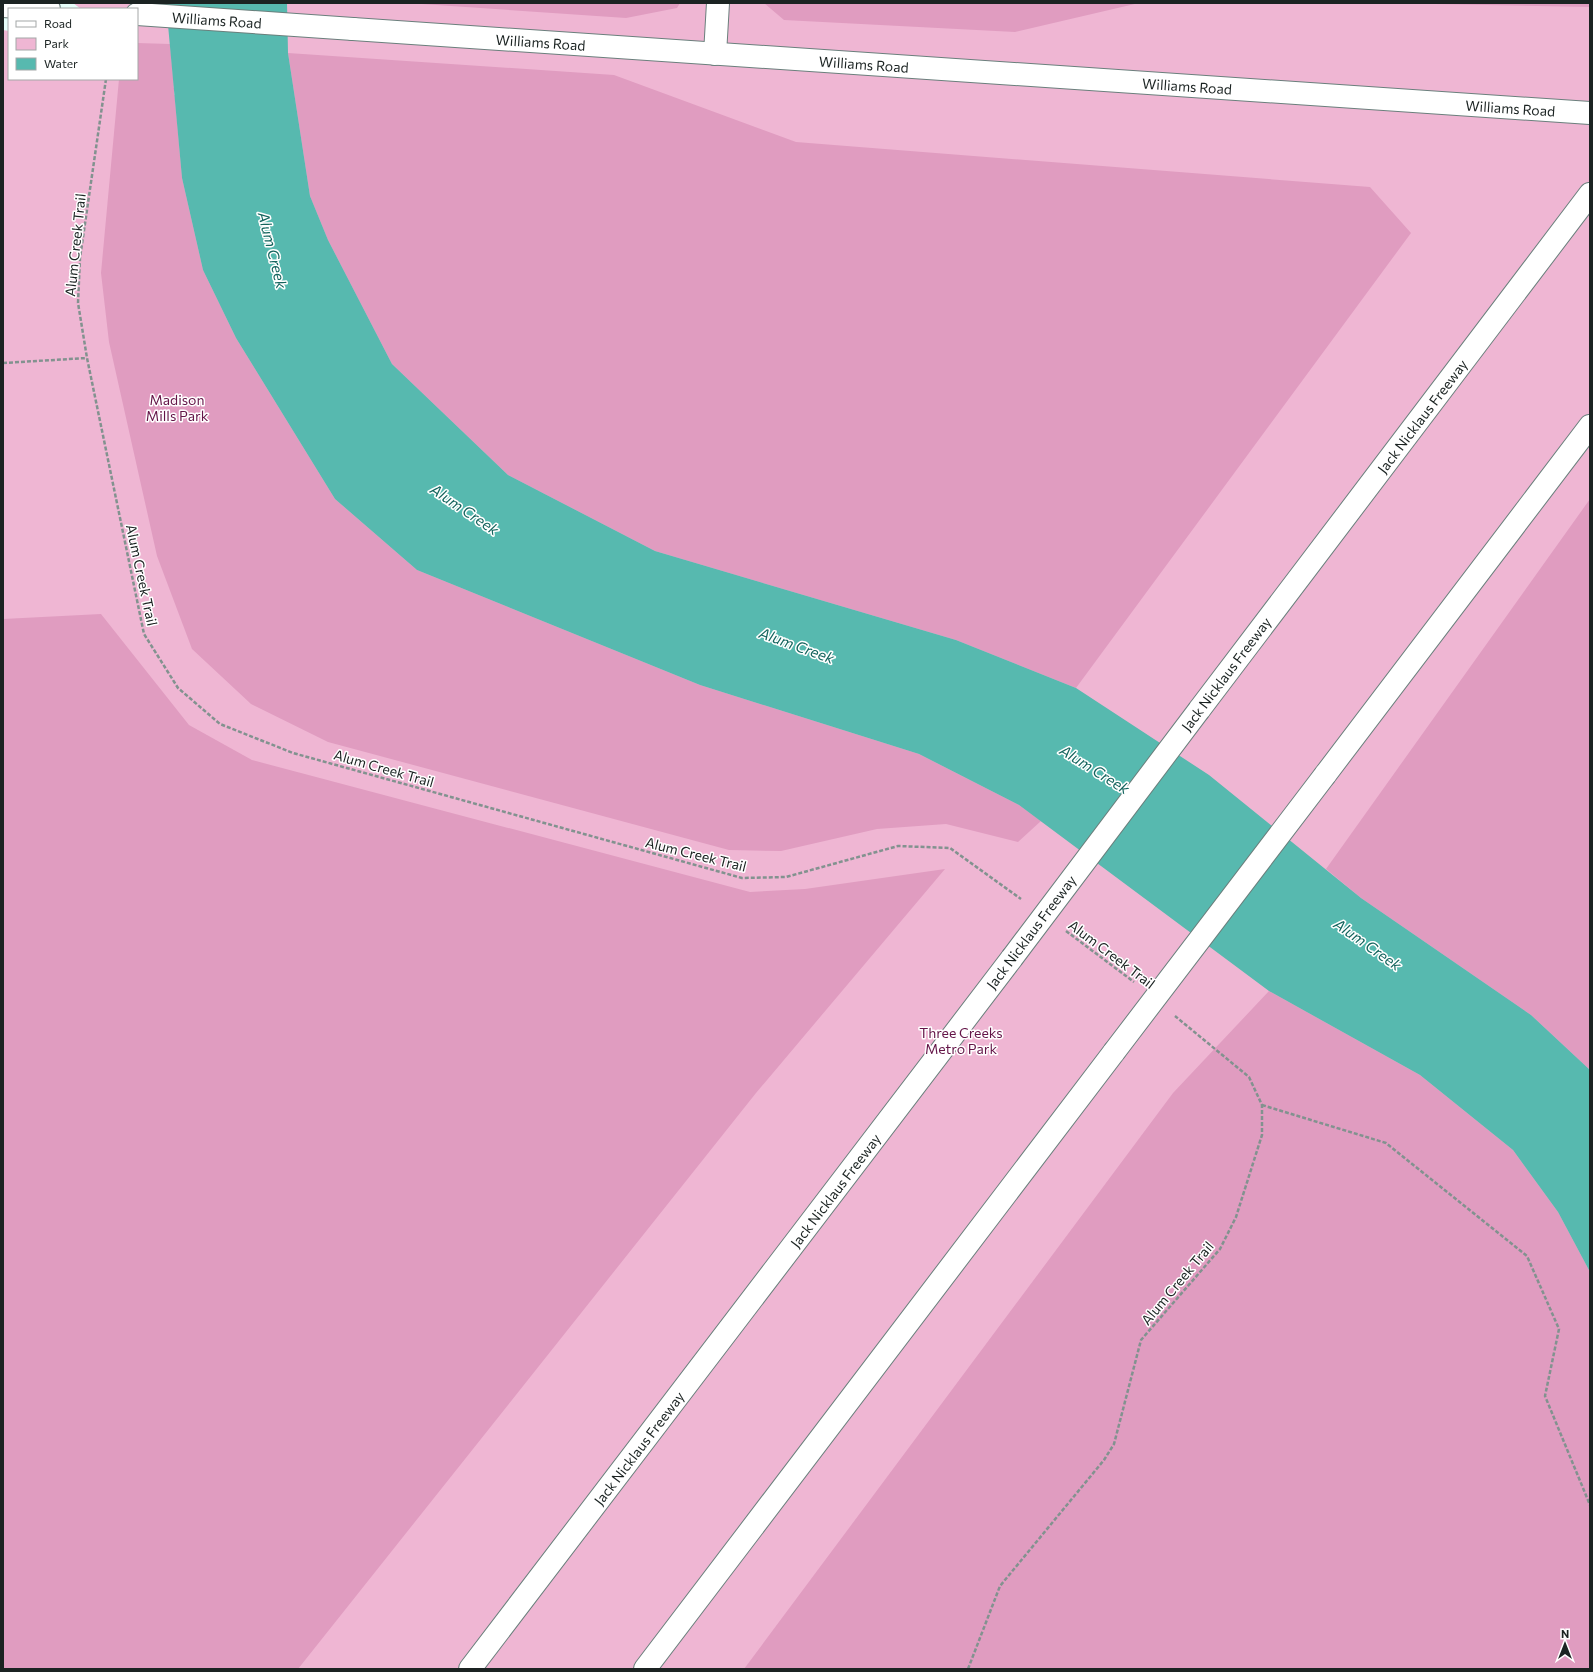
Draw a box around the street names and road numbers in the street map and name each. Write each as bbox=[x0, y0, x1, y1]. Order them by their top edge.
street label: Williams Road bbox=[171, 8, 262, 31]
street label: Williams Road bbox=[495, 30, 586, 53]
street label: Williams Road bbox=[818, 52, 909, 75]
street label: Williams Road bbox=[1142, 74, 1233, 97]
street label: Williams Road bbox=[1465, 96, 1556, 119]
street label: Alum Creek Trail bbox=[61, 193, 89, 297]
street label: Jack Nicklaus Freeway bbox=[1373, 356, 1470, 476]
street label: Alum Creek Trail bbox=[123, 523, 161, 627]
street label: Jack Nicklaus Freeway bbox=[1178, 614, 1274, 734]
street label: Alum Creek Trail bbox=[332, 746, 436, 790]
street label: Alum Creek Trail bbox=[644, 833, 748, 875]
street label: Jack Nicklaus Freeway bbox=[983, 872, 1079, 992]
street label: Alum Creek Trail bbox=[1065, 916, 1159, 992]
street label: Jack Nicklaus Freeway bbox=[786, 1130, 884, 1250]
street label: Alum Creek Trail bbox=[1137, 1238, 1217, 1328]
street label: Jack Nicklaus Freeway bbox=[590, 1388, 687, 1508]

